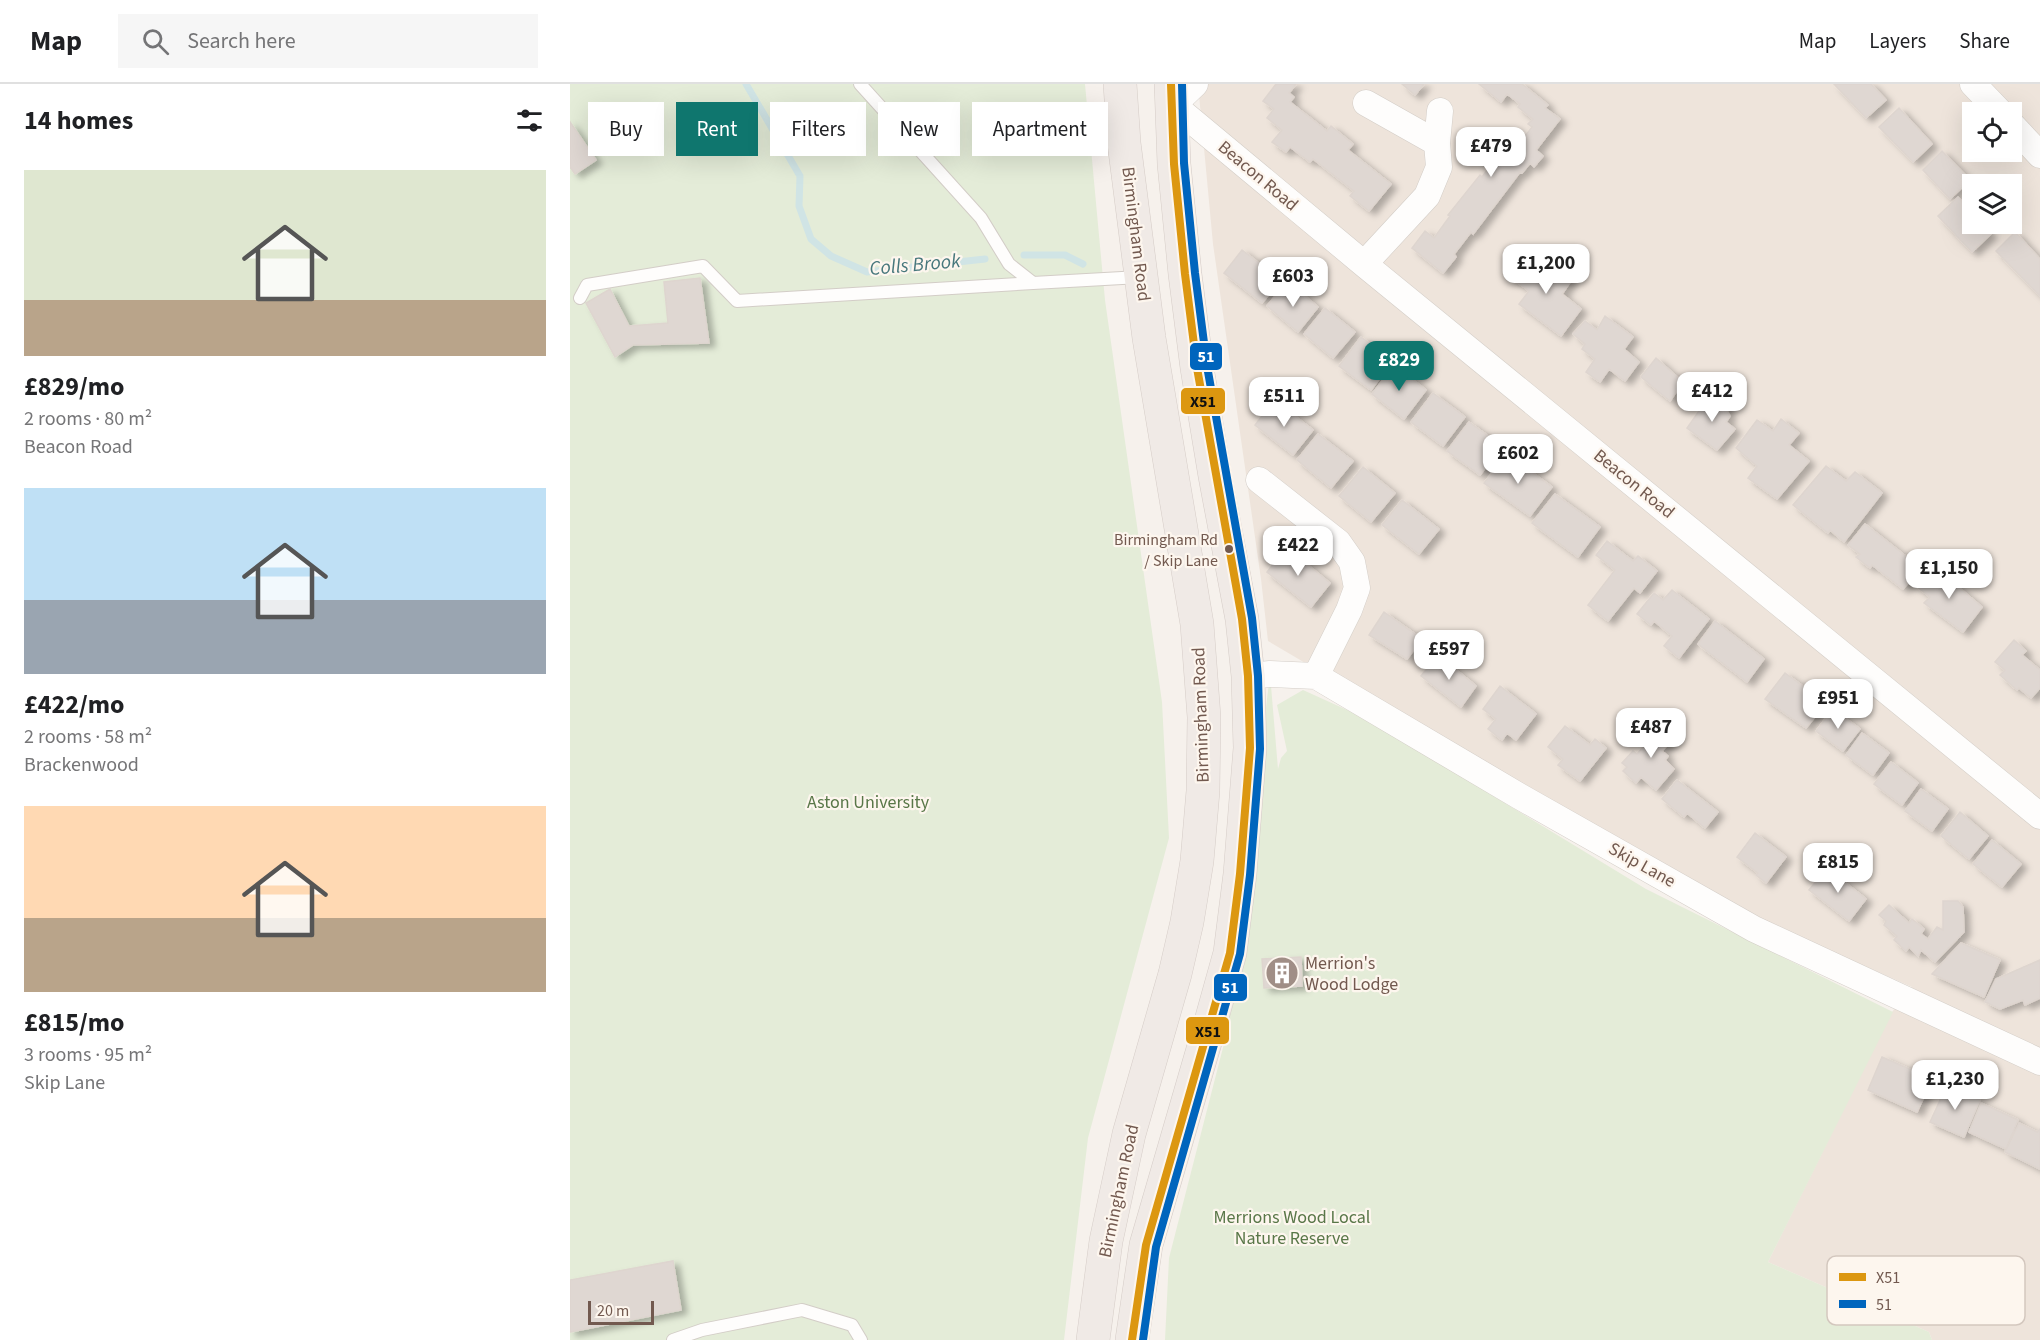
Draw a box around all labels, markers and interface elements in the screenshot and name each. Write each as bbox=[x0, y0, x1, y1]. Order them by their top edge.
search box bbox=[118, 14, 538, 68]
text: Map bbox=[30, 21, 82, 61]
icon: search bbox=[139, 25, 172, 58]
text: Search here bbox=[187, 25, 296, 57]
text: Map bbox=[1799, 26, 1836, 56]
text: Layers bbox=[1869, 26, 1926, 56]
text: Share bbox=[1959, 26, 2010, 56]
text: 14 homes bbox=[24, 102, 133, 139]
chip: Buy bbox=[588, 102, 664, 156]
chip: Rent bbox=[676, 102, 758, 156]
chip: Filters bbox=[770, 102, 866, 156]
chip: New bbox=[878, 102, 960, 156]
chip: Apartment bbox=[972, 102, 1108, 156]
map controls bbox=[1962, 102, 2022, 234]
button: locate bbox=[1962, 102, 2022, 162]
icon: filters bbox=[513, 104, 546, 137]
pin: £479 bbox=[1455, 127, 1527, 178]
text: £479 bbox=[1470, 132, 1512, 160]
street label: Beacon Road bbox=[1212, 135, 1304, 217]
street label: Birmingham Road bbox=[1115, 165, 1157, 303]
button: layers bbox=[1962, 174, 2022, 234]
icon: home bbox=[231, 209, 339, 317]
pin: £1,200 bbox=[1497, 244, 1595, 295]
water label: Colls Brook bbox=[868, 247, 962, 283]
text: £1,200 bbox=[1517, 249, 1575, 277]
pin: £603 bbox=[1257, 257, 1329, 308]
text: £603 bbox=[1272, 262, 1314, 290]
pin: £829 bbox=[1363, 341, 1435, 392]
line badge: 51 bbox=[1189, 342, 1223, 371]
text: 51 bbox=[1198, 346, 1214, 368]
text: £829 bbox=[1378, 346, 1420, 374]
text: £829/mo bbox=[24, 368, 124, 405]
pin: £412 bbox=[1676, 372, 1748, 423]
pin: £511 bbox=[1248, 377, 1320, 428]
text: £412 bbox=[1691, 377, 1733, 405]
text: £511 bbox=[1263, 382, 1305, 410]
line badge: X51 bbox=[1180, 387, 1226, 415]
text: X51 bbox=[1190, 391, 1216, 413]
text: 2 rooms · 80 m² bbox=[24, 405, 152, 433]
text: Beacon Road bbox=[24, 433, 133, 461]
pin: £602 bbox=[1482, 434, 1554, 485]
text: £602 bbox=[1497, 439, 1539, 467]
street label: Beacon Road bbox=[1588, 443, 1680, 525]
pin: £422 bbox=[1262, 526, 1334, 577]
icon: home bbox=[231, 527, 339, 635]
place label: Birmingham Rd / Skip Lane bbox=[1114, 529, 1218, 572]
text: £422 bbox=[1277, 531, 1319, 559]
marker: Birmingham Rd / Skip Lane bbox=[1223, 543, 1235, 555]
pin: £1,150 bbox=[1900, 549, 1998, 600]
text: £1,150 bbox=[1920, 554, 1978, 582]
pin: £597 bbox=[1413, 630, 1485, 681]
text: £597 bbox=[1428, 635, 1470, 663]
street label: Birmingham Road bbox=[1186, 647, 1216, 783]
pin: £951 bbox=[1802, 679, 1874, 730]
text: £951 bbox=[1817, 684, 1859, 712]
text: £422/mo bbox=[24, 686, 124, 723]
pin: £487 bbox=[1615, 708, 1687, 759]
text: £487 bbox=[1630, 713, 1672, 741]
text: 2 rooms · 58 m² bbox=[24, 723, 152, 751]
text: Brackenwood bbox=[24, 751, 139, 779]
park label: Aston University bbox=[807, 790, 930, 815]
street label: Skip Lane bbox=[1604, 836, 1680, 894]
pin: £815 bbox=[1802, 843, 1874, 894]
icon: home bbox=[231, 845, 339, 953]
text: £815 bbox=[1817, 848, 1859, 876]
place label: Merrion's Wood Lodge bbox=[1305, 951, 1398, 997]
building icon: Merrion's Wood Lodge bbox=[1264, 955, 1300, 991]
line badge: 51 bbox=[1213, 973, 1248, 1002]
text: 51 bbox=[1222, 977, 1238, 999]
text: £815/mo bbox=[24, 1004, 124, 1041]
line badge: X51 bbox=[1185, 1016, 1230, 1045]
text: X51 bbox=[1195, 1021, 1221, 1043]
text: 3 rooms · 95 m² bbox=[24, 1041, 152, 1069]
pin: £1,230 bbox=[1906, 1060, 2004, 1111]
text: £1,230 bbox=[1926, 1065, 1984, 1093]
text: Skip Lane bbox=[24, 1069, 105, 1097]
street label: Birmingham Road bbox=[1093, 1122, 1145, 1260]
park label: Merrions Wood Local Nature Reserve bbox=[1214, 1205, 1370, 1251]
legend bbox=[1827, 1256, 2025, 1325]
text: X51 bbox=[1876, 1267, 1900, 1289]
text: 51 bbox=[1876, 1294, 1892, 1316]
scale bar bbox=[588, 1298, 654, 1326]
text: 20 m bbox=[597, 1300, 629, 1322]

